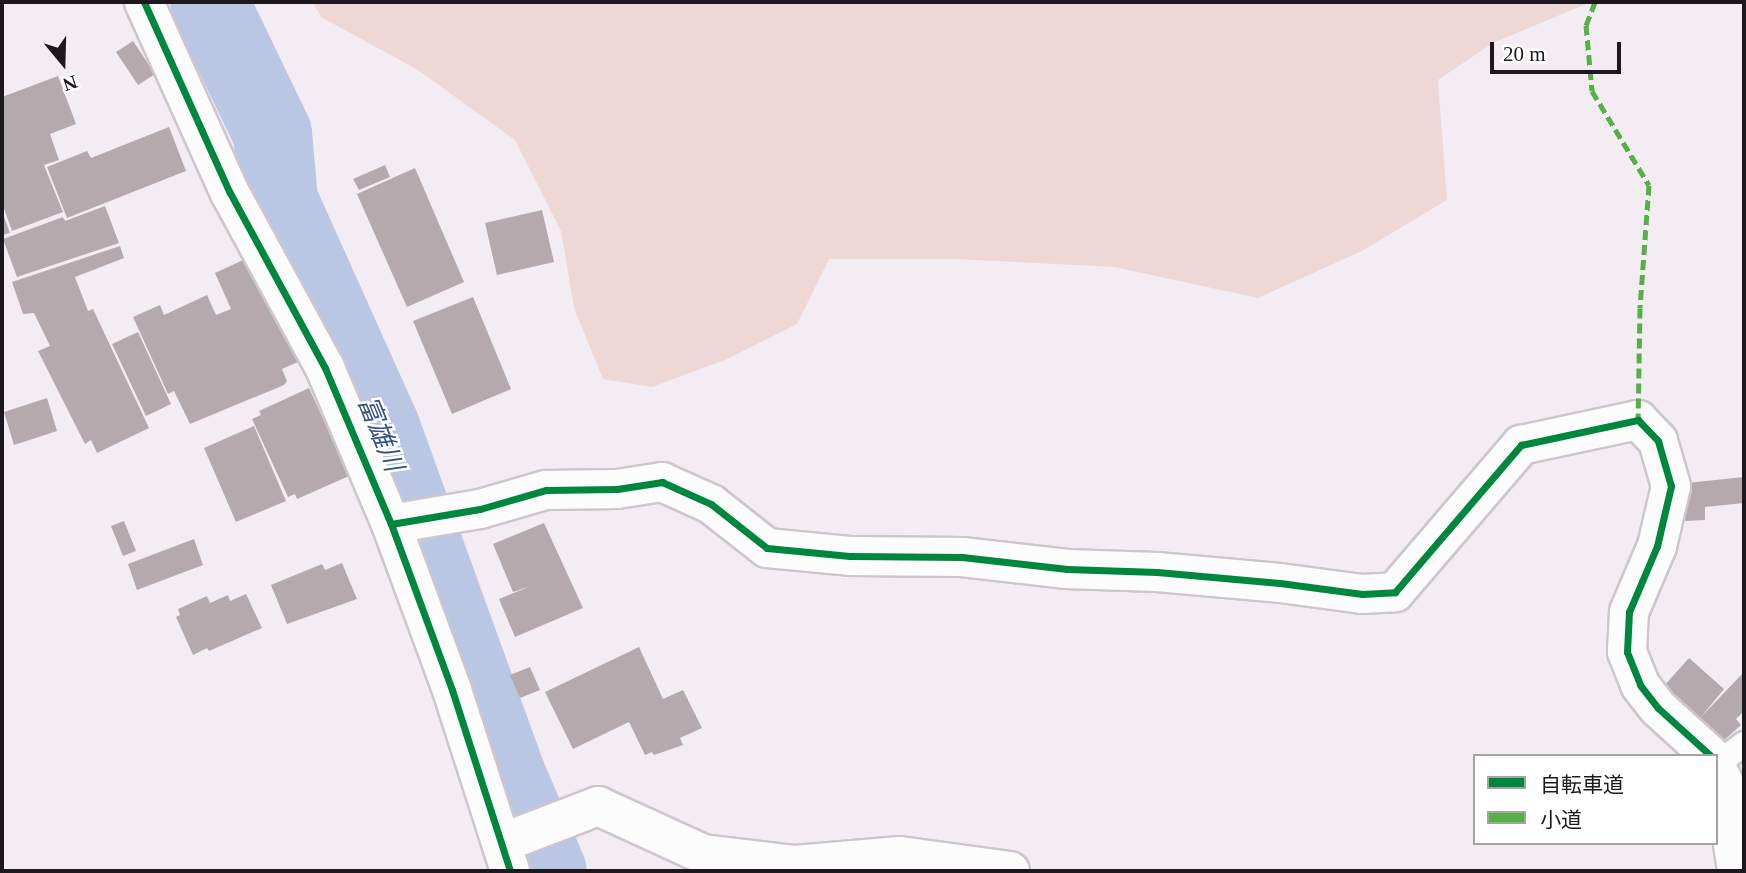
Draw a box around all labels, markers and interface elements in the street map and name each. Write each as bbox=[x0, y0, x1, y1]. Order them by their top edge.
north arrow bbox=[28, 28, 98, 98]
scale bar bbox=[1494, 28, 1625, 72]
text: 20 m bbox=[1503, 42, 1546, 66]
text: N bbox=[60, 71, 80, 95]
water label: 富雄川 bbox=[351, 392, 409, 476]
legend bbox=[1473, 754, 1718, 845]
text: 自転車道 bbox=[1540, 773, 1624, 797]
text: 小道 bbox=[1540, 808, 1582, 832]

